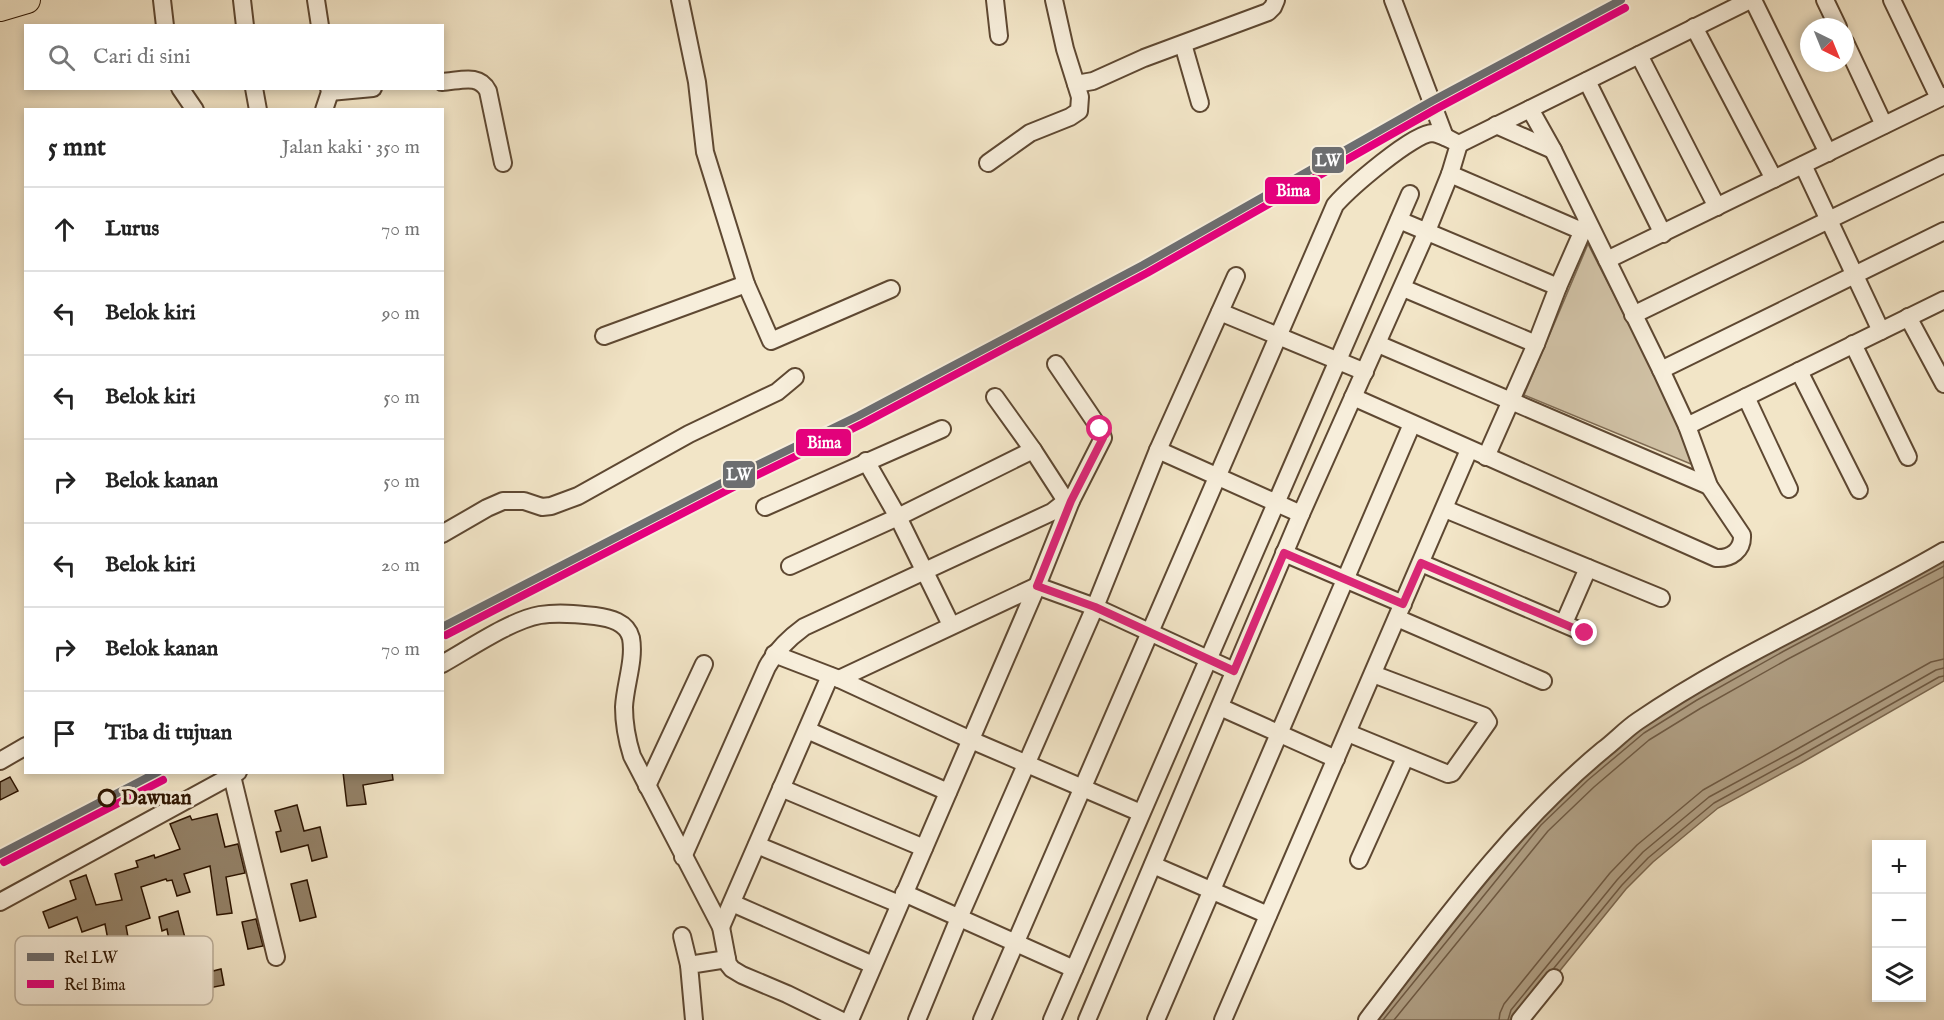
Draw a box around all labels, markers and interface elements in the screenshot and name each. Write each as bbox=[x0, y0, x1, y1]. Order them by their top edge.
north arrow bbox=[1800, 18, 1854, 72]
search box bbox=[24, 24, 444, 90]
icon: search bbox=[45, 41, 78, 74]
text: Cari di sini bbox=[93, 43, 191, 71]
text: 5 mnt bbox=[48, 131, 106, 164]
text: Jalan kaki · 350 m bbox=[282, 135, 420, 160]
line badge: LW bbox=[1311, 146, 1345, 174]
text: LW bbox=[1315, 152, 1343, 172]
line badge: Bima bbox=[1264, 176, 1321, 205]
text: Bima bbox=[1276, 182, 1311, 202]
icon: ahead bbox=[48, 213, 81, 246]
text: Lurus bbox=[105, 215, 159, 243]
text: 70 m bbox=[381, 217, 420, 242]
icon: left bbox=[48, 297, 81, 330]
text: Belok kiri bbox=[105, 299, 196, 327]
text: 90 m bbox=[382, 301, 420, 326]
icon: left bbox=[48, 381, 81, 414]
text: Belok kiri bbox=[105, 383, 196, 411]
text: 50 m bbox=[383, 385, 420, 410]
route start bbox=[1086, 415, 1112, 441]
line badge: Bima bbox=[795, 428, 852, 457]
text: Bima bbox=[807, 434, 842, 454]
line badge: LW bbox=[722, 460, 756, 489]
icon: right bbox=[48, 465, 81, 498]
text: LW bbox=[726, 466, 754, 486]
text: Belok kanan bbox=[105, 467, 218, 495]
text: 50 m bbox=[383, 469, 420, 494]
icon: left bbox=[48, 549, 81, 582]
text: Belok kiri bbox=[105, 551, 196, 579]
text: 20 m bbox=[381, 553, 420, 578]
route end bbox=[1571, 619, 1597, 645]
icon: right bbox=[48, 633, 81, 666]
text: Belok kanan bbox=[105, 635, 218, 663]
text: 70 m bbox=[381, 637, 420, 662]
icon: arrive bbox=[48, 717, 81, 750]
text: Tiba di tujuan bbox=[105, 719, 232, 747]
place label: Dawuan bbox=[121, 785, 192, 812]
marker: Dawuan bbox=[98, 789, 116, 807]
map controls bbox=[1872, 840, 1926, 1002]
button: + bbox=[1872, 840, 1926, 894]
button: − bbox=[1872, 894, 1926, 948]
legend bbox=[15, 936, 213, 1005]
button: layers bbox=[1872, 948, 1926, 1002]
text: Rel LW bbox=[64, 949, 118, 969]
text: Rel Bima bbox=[64, 976, 126, 996]

